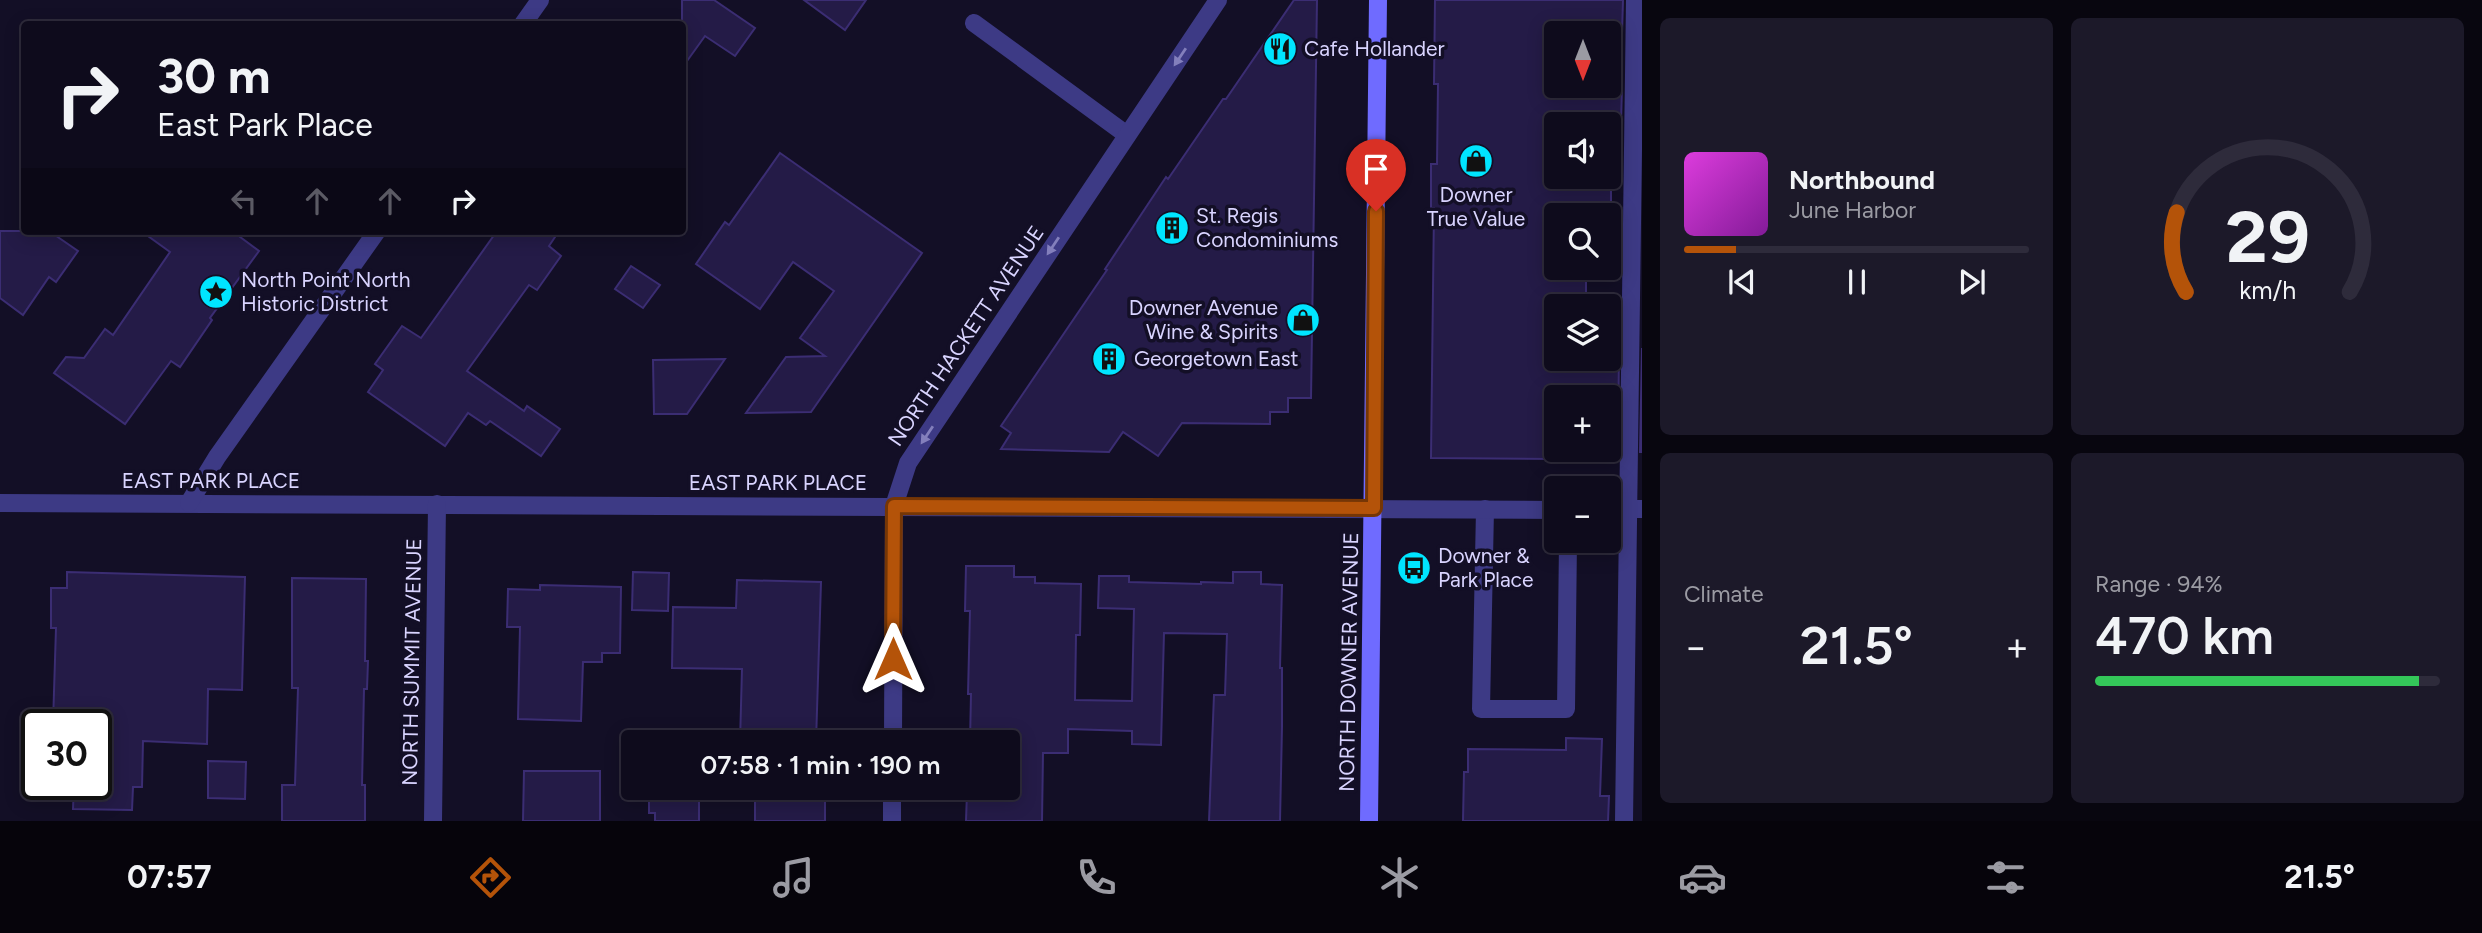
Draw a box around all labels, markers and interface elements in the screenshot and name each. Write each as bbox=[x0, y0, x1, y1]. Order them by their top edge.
north arrow bbox=[1544, 21, 1620, 98]
map controls bbox=[1544, 21, 1621, 553]
restaurant icon: Cafe Hollander bbox=[1261, 30, 1299, 68]
place label: Cafe Hollander bbox=[1304, 36, 1445, 61]
text: 30 m bbox=[157, 46, 270, 105]
one-way arrow bbox=[1174, 47, 1187, 66]
icon: right bbox=[42, 49, 133, 140]
text: East Park Place bbox=[157, 106, 373, 144]
button: sound bbox=[1544, 112, 1621, 189]
pin bbox=[1346, 139, 1406, 211]
shop icon: Downer True Value bbox=[1457, 142, 1495, 180]
icon: arrive bbox=[1357, 150, 1395, 188]
text: Northbound bbox=[1789, 164, 1935, 196]
icon: left bbox=[225, 182, 263, 220]
icon: ahead bbox=[298, 182, 336, 220]
icon: ahead bbox=[371, 182, 409, 220]
icon: right bbox=[444, 182, 482, 220]
place label: Downer True Value bbox=[1427, 182, 1525, 231]
text: 29 bbox=[2225, 194, 2310, 281]
text: June Harbor bbox=[1789, 196, 1916, 224]
place label: St. Regis Condominiums bbox=[1196, 203, 1338, 252]
button: search bbox=[1544, 203, 1621, 280]
building icon: St. Regis Condominiums bbox=[1153, 209, 1191, 247]
street label: NORTH HACKETT AVENUE bbox=[882, 221, 1049, 451]
one-way arrow bbox=[1047, 236, 1060, 255]
icon: previous bbox=[1723, 263, 1761, 301]
icon: pause bbox=[1838, 263, 1876, 301]
icon: next bbox=[1953, 263, 1991, 301]
place label: North Point North Historic District bbox=[241, 267, 410, 316]
place icon: North Point North Historic District bbox=[197, 273, 235, 311]
text: km/h bbox=[2239, 275, 2296, 305]
button: layers bbox=[1544, 294, 1621, 371]
place label: Downer Avenue Wine & Spirits bbox=[1129, 295, 1278, 344]
shop icon: Downer Avenue Wine & Spirits bbox=[1284, 301, 1322, 339]
building icon: Georgetown East bbox=[1090, 340, 1128, 378]
place label: Georgetown East bbox=[1134, 346, 1299, 371]
button: + bbox=[1544, 385, 1621, 462]
one-way arrow bbox=[921, 425, 934, 444]
street label: EAST PARK PLACE bbox=[122, 468, 300, 493]
street label: EAST PARK PLACE bbox=[689, 470, 867, 495]
button: − bbox=[1544, 476, 1621, 553]
street label: NORTH DOWNER AVENUE bbox=[1334, 532, 1363, 792]
street label: NORTH SUMMIT AVENUE bbox=[397, 538, 426, 786]
place label: Downer & Park Place bbox=[1438, 543, 1533, 592]
bus stop icon: Downer & Park Place bbox=[1395, 549, 1433, 587]
text: Range · 94% bbox=[2095, 570, 2223, 598]
text: Climate bbox=[1684, 580, 1763, 608]
text: 470 km bbox=[2095, 605, 2274, 667]
text: 21.5° bbox=[1800, 615, 1913, 677]
position arrow bbox=[856, 622, 930, 696]
text: − bbox=[1684, 624, 1708, 670]
text: + bbox=[2005, 624, 2029, 670]
speed limit sign: 30 bbox=[21, 709, 112, 800]
text: 07:58 · 1 min · 190 m bbox=[701, 749, 940, 781]
icon: directions bbox=[466, 853, 515, 902]
icon: music bbox=[769, 853, 818, 902]
icon: phone bbox=[1072, 853, 1121, 902]
icon: climate bbox=[1375, 853, 1424, 902]
icon: car bbox=[1678, 853, 1727, 902]
icon: filters bbox=[1981, 853, 2030, 902]
text: 07:57 bbox=[127, 858, 212, 896]
text: 21.5° bbox=[2284, 858, 2355, 896]

